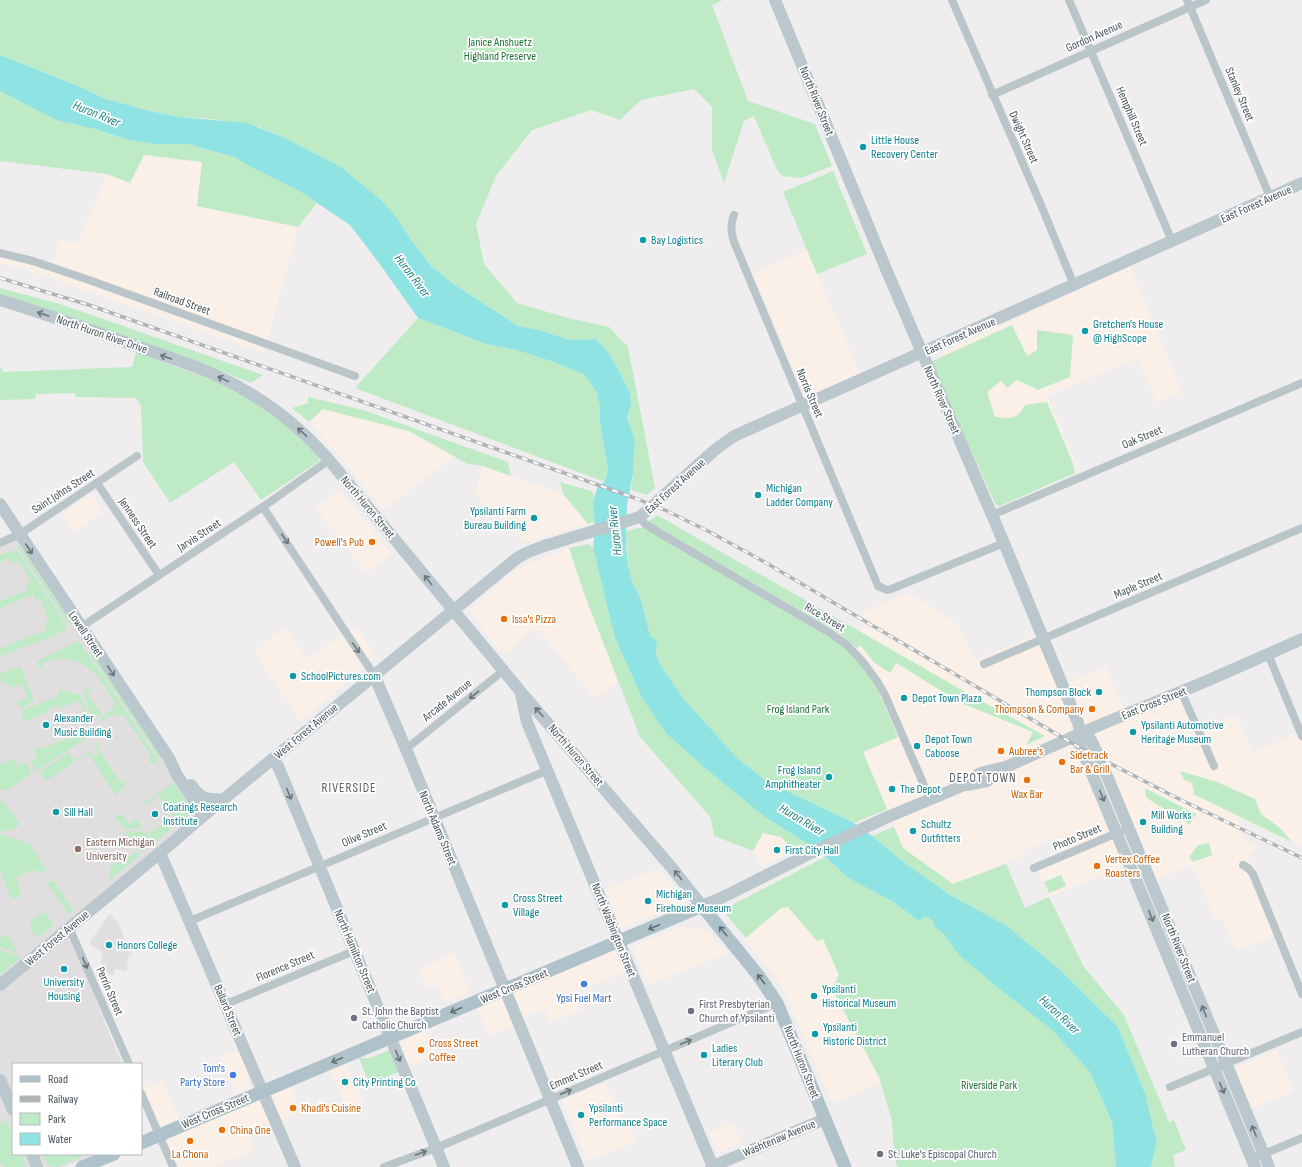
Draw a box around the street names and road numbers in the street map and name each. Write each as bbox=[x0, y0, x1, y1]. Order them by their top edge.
street label: Gordon Avenue bbox=[1063, 17, 1125, 56]
street label: North River Street bbox=[796, 64, 837, 138]
street label: Stanley Street bbox=[1221, 65, 1258, 124]
street label: Hemphill Street bbox=[1112, 84, 1151, 148]
street label: Dwight Street bbox=[1005, 109, 1042, 166]
street label: East Forest Avenue bbox=[1218, 182, 1294, 227]
street label: Railroad Street bbox=[151, 284, 213, 319]
street label: North Huron River Drive bbox=[54, 312, 149, 357]
street label: East Forest Avenue bbox=[922, 314, 998, 359]
street label: North River Street bbox=[920, 364, 963, 437]
street label: Norris Street bbox=[793, 366, 827, 420]
street label: Oak Street bbox=[1120, 422, 1165, 453]
street label: East Forest Avenue bbox=[642, 455, 709, 517]
street label: Saint Johns Street bbox=[29, 465, 98, 517]
street label: North Huron Street bbox=[337, 473, 398, 542]
street label: Jenness Street bbox=[115, 494, 160, 552]
street label: Jarvis Street bbox=[174, 516, 224, 556]
street label: Maple Street bbox=[1112, 568, 1165, 602]
street label: Rice Street bbox=[802, 600, 848, 636]
street label: Lowell Street bbox=[65, 608, 107, 660]
street label: Arcade Avenue bbox=[419, 676, 475, 725]
street label: East Cross Street bbox=[1119, 683, 1189, 723]
street label: West Forest Avenue bbox=[271, 700, 342, 763]
street label: North Huron Street bbox=[545, 721, 607, 790]
street label: North Adams Street bbox=[415, 789, 460, 868]
street label: Olive Street bbox=[340, 818, 389, 851]
street label: Photo Street bbox=[1051, 820, 1104, 854]
street label: North Washington Street bbox=[588, 881, 639, 980]
street label: West Forest Avenue bbox=[22, 907, 93, 970]
street label: North Hamilton Street bbox=[330, 907, 379, 995]
street label: North River Street bbox=[1158, 911, 1199, 985]
street label: Florence Street bbox=[254, 947, 317, 985]
street label: Perrin Street bbox=[93, 965, 127, 1018]
street label: West Cross Street bbox=[478, 965, 551, 1007]
street label: Ballard Street bbox=[210, 982, 245, 1039]
street label: North Huron Street bbox=[780, 1024, 823, 1101]
street label: Emmet Street bbox=[547, 1057, 605, 1093]
street label: West Cross Street bbox=[179, 1090, 252, 1132]
street label: Washtenaw Avenue bbox=[741, 1116, 818, 1161]

